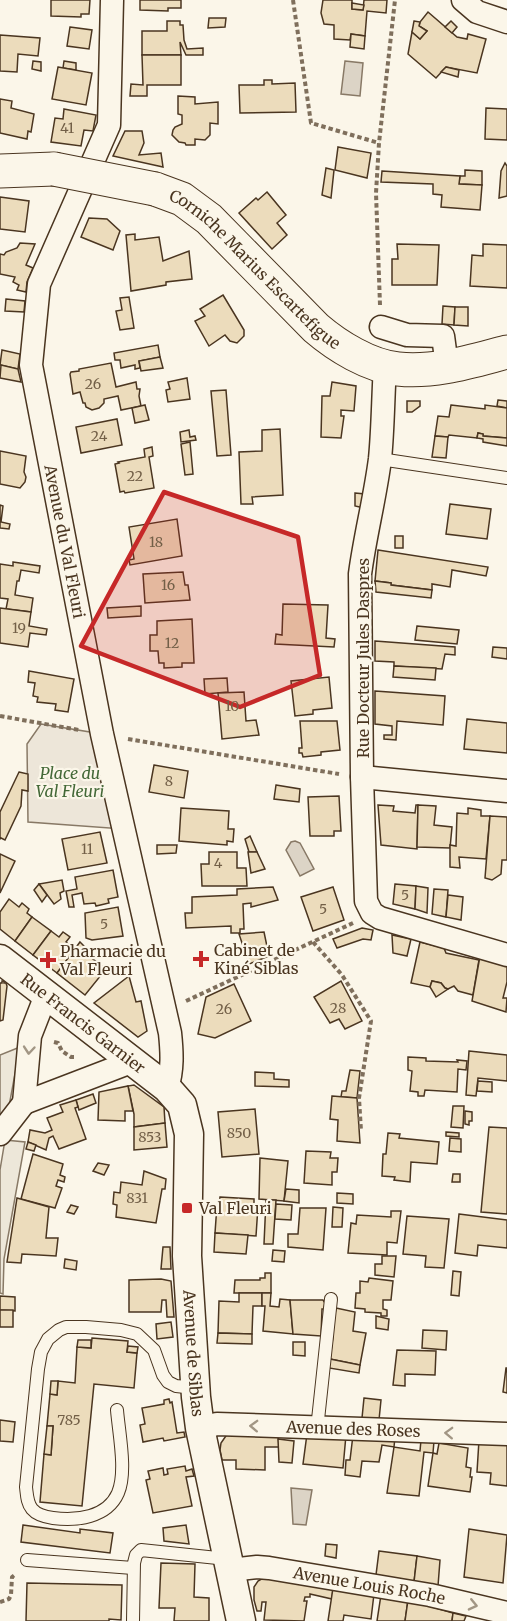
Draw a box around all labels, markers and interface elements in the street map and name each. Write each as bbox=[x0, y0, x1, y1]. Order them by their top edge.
house number: 41 bbox=[60, 119, 74, 137]
street label: Corniche Marius Escartefigue bbox=[167, 185, 344, 353]
house number: 26 bbox=[85, 375, 101, 393]
house number: 24 bbox=[91, 427, 108, 445]
street label: Avenue du Val Fleuri bbox=[40, 462, 90, 620]
house number: 22 bbox=[127, 467, 143, 485]
house number: 18 bbox=[149, 533, 163, 551]
street label: Rue Docteur Jules Daspres bbox=[353, 558, 373, 758]
house number: 16 bbox=[161, 576, 175, 594]
house number: 19 bbox=[12, 619, 26, 637]
house number: 12 bbox=[165, 634, 179, 652]
house number: 10 bbox=[225, 697, 239, 715]
park label: Place du Val Fleuri bbox=[36, 763, 104, 801]
house number: 8 bbox=[165, 772, 173, 790]
house number: 11 bbox=[81, 840, 93, 858]
house number: 4 bbox=[214, 854, 223, 872]
house number: 5 bbox=[401, 886, 409, 904]
house number: 5 bbox=[319, 900, 327, 918]
house number: 5 bbox=[100, 915, 108, 933]
place label: Cabinet de Kiné Siblas bbox=[214, 940, 299, 978]
place label: Pharmacie du Val Fleuri bbox=[59, 941, 166, 979]
marker: Cabinet de Kiné Siblas bbox=[192, 950, 210, 968]
marker: Pharmacie du Val Fleuri bbox=[41, 953, 55, 967]
street label: Rue Francis Garnier bbox=[17, 969, 149, 1078]
house number: 28 bbox=[330, 999, 346, 1017]
house number: 26 bbox=[216, 1000, 232, 1018]
one-way arrow bbox=[23, 1046, 36, 1055]
house number: 850 bbox=[227, 1124, 251, 1142]
house number: 853 bbox=[138, 1128, 162, 1146]
house number: 831 bbox=[126, 1189, 148, 1207]
place label: Val Fleuri bbox=[198, 1198, 272, 1218]
marker: Val Fleuri bbox=[180, 1201, 194, 1215]
street label: Avenue de Siblas bbox=[179, 1288, 208, 1418]
house number: 785 bbox=[57, 1411, 81, 1429]
street label: Avenue des Roses bbox=[285, 1416, 421, 1441]
one-way arrow bbox=[249, 1419, 258, 1432]
one-way arrow bbox=[444, 1426, 453, 1439]
street label: Avenue Louis Roche bbox=[291, 1562, 447, 1608]
one-way arrow bbox=[468, 1598, 478, 1611]

